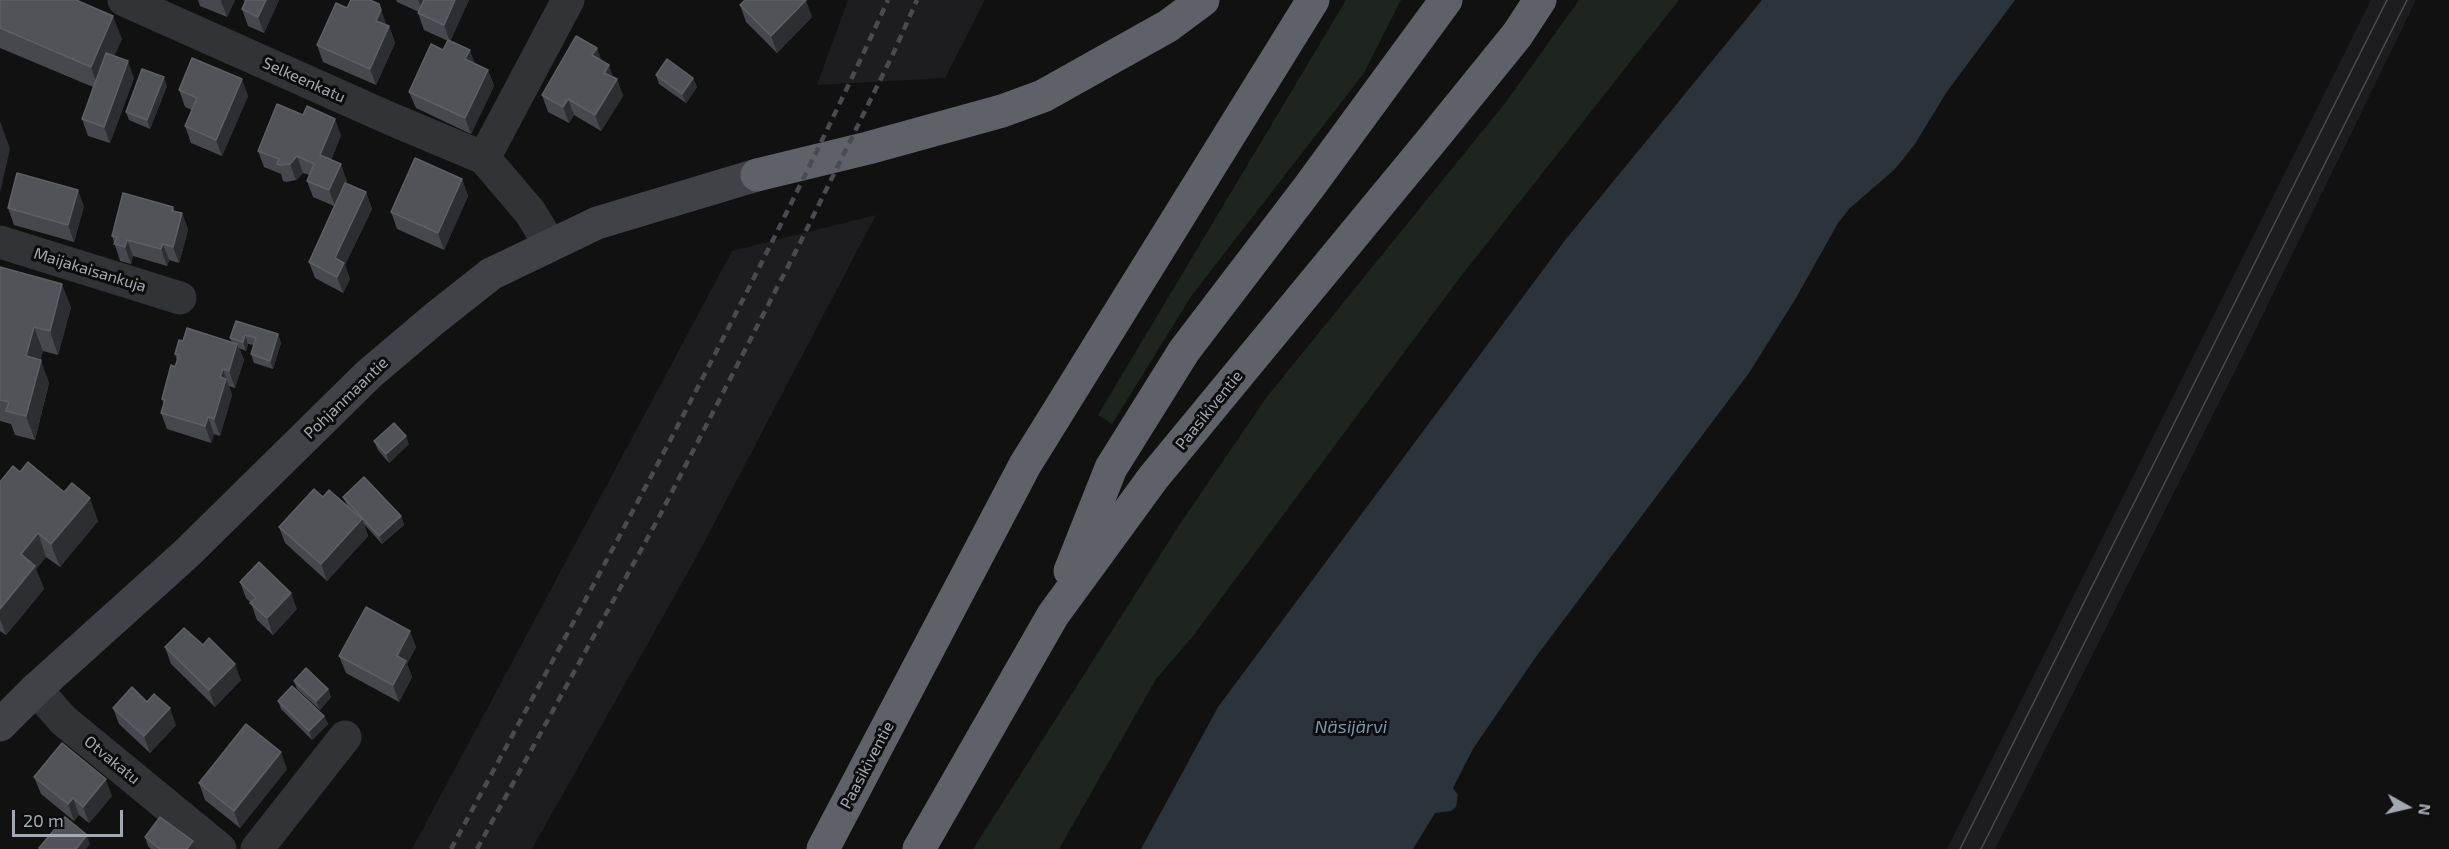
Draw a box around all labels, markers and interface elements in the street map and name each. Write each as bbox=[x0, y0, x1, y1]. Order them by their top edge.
street label: Selkeenkatu bbox=[260, 53, 348, 107]
street label: Maijakaisankuja bbox=[31, 244, 149, 296]
street label: Pohjanmaantie bbox=[300, 353, 392, 443]
street label: Paasikiventie bbox=[1171, 367, 1247, 453]
water label: Näsijärvi bbox=[1315, 716, 1387, 738]
street label: Paasikiventie bbox=[836, 718, 898, 812]
street label: Otvakatu bbox=[80, 732, 144, 788]
north arrow bbox=[2377, 777, 2437, 837]
scale bar bbox=[15, 798, 126, 836]
text: N bbox=[2415, 803, 2436, 817]
text: 20 m bbox=[23, 809, 64, 831]

